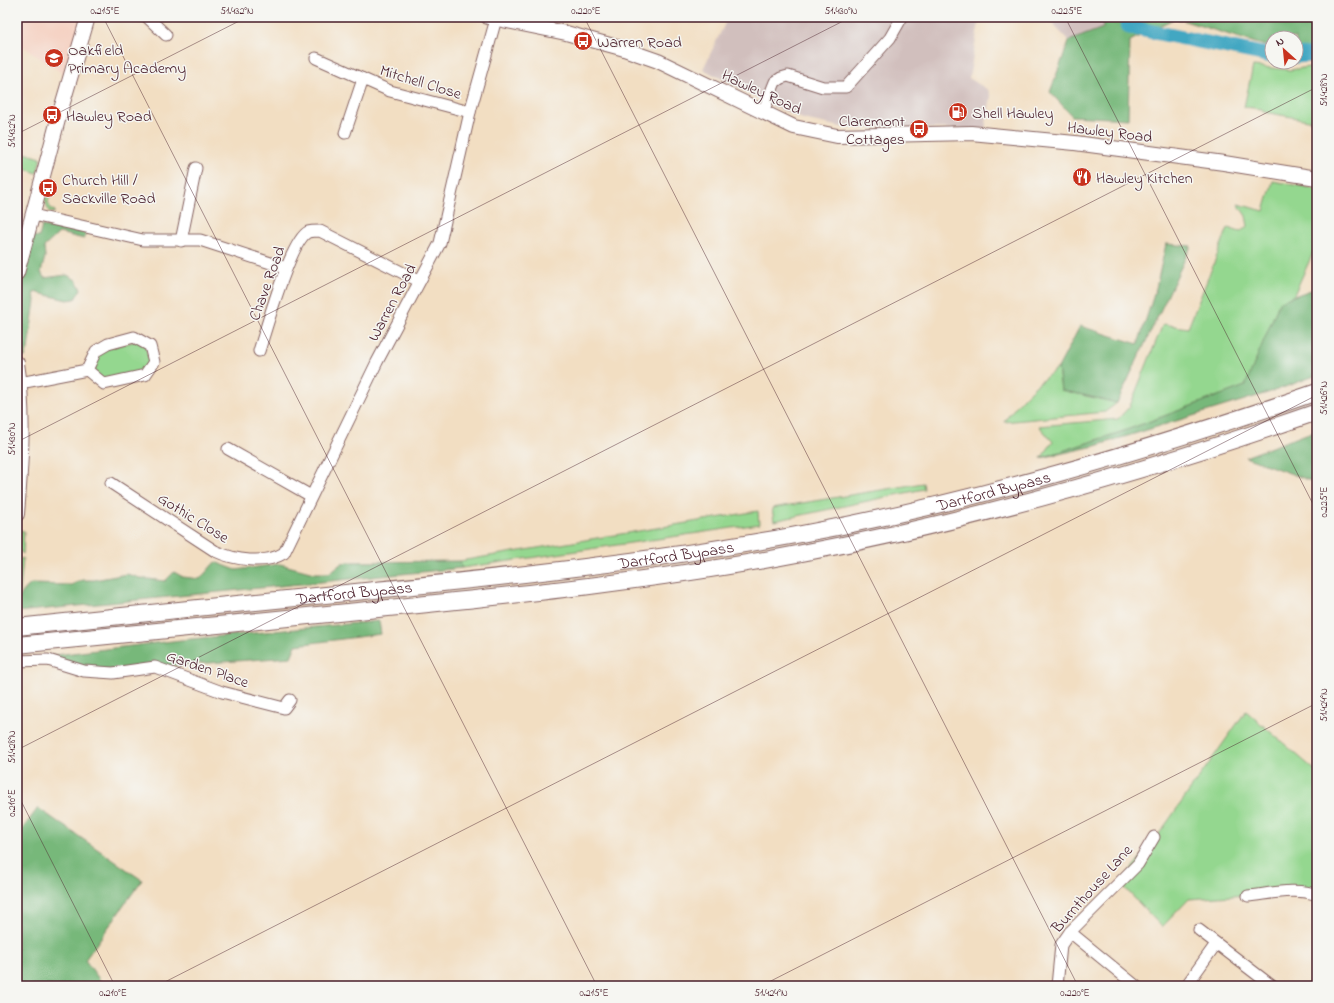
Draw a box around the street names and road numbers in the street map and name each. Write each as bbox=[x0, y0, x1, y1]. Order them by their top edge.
street label: Mitchell Close bbox=[377, 59, 465, 107]
street label: Hawley Road bbox=[717, 64, 805, 122]
street label: Hawley Road bbox=[1066, 116, 1154, 150]
street label: Chave Road bbox=[243, 243, 292, 324]
street label: Warren Road bbox=[362, 260, 423, 346]
street label: Dartford Bypass bbox=[933, 466, 1054, 519]
street label: Gothic Close bbox=[152, 487, 234, 551]
street label: Dartford Bypass bbox=[616, 536, 736, 577]
street label: Dartford Bypass bbox=[294, 576, 414, 612]
street label: Garden Place bbox=[163, 645, 252, 695]
street label: Burnthouse Lane bbox=[1045, 839, 1139, 940]

